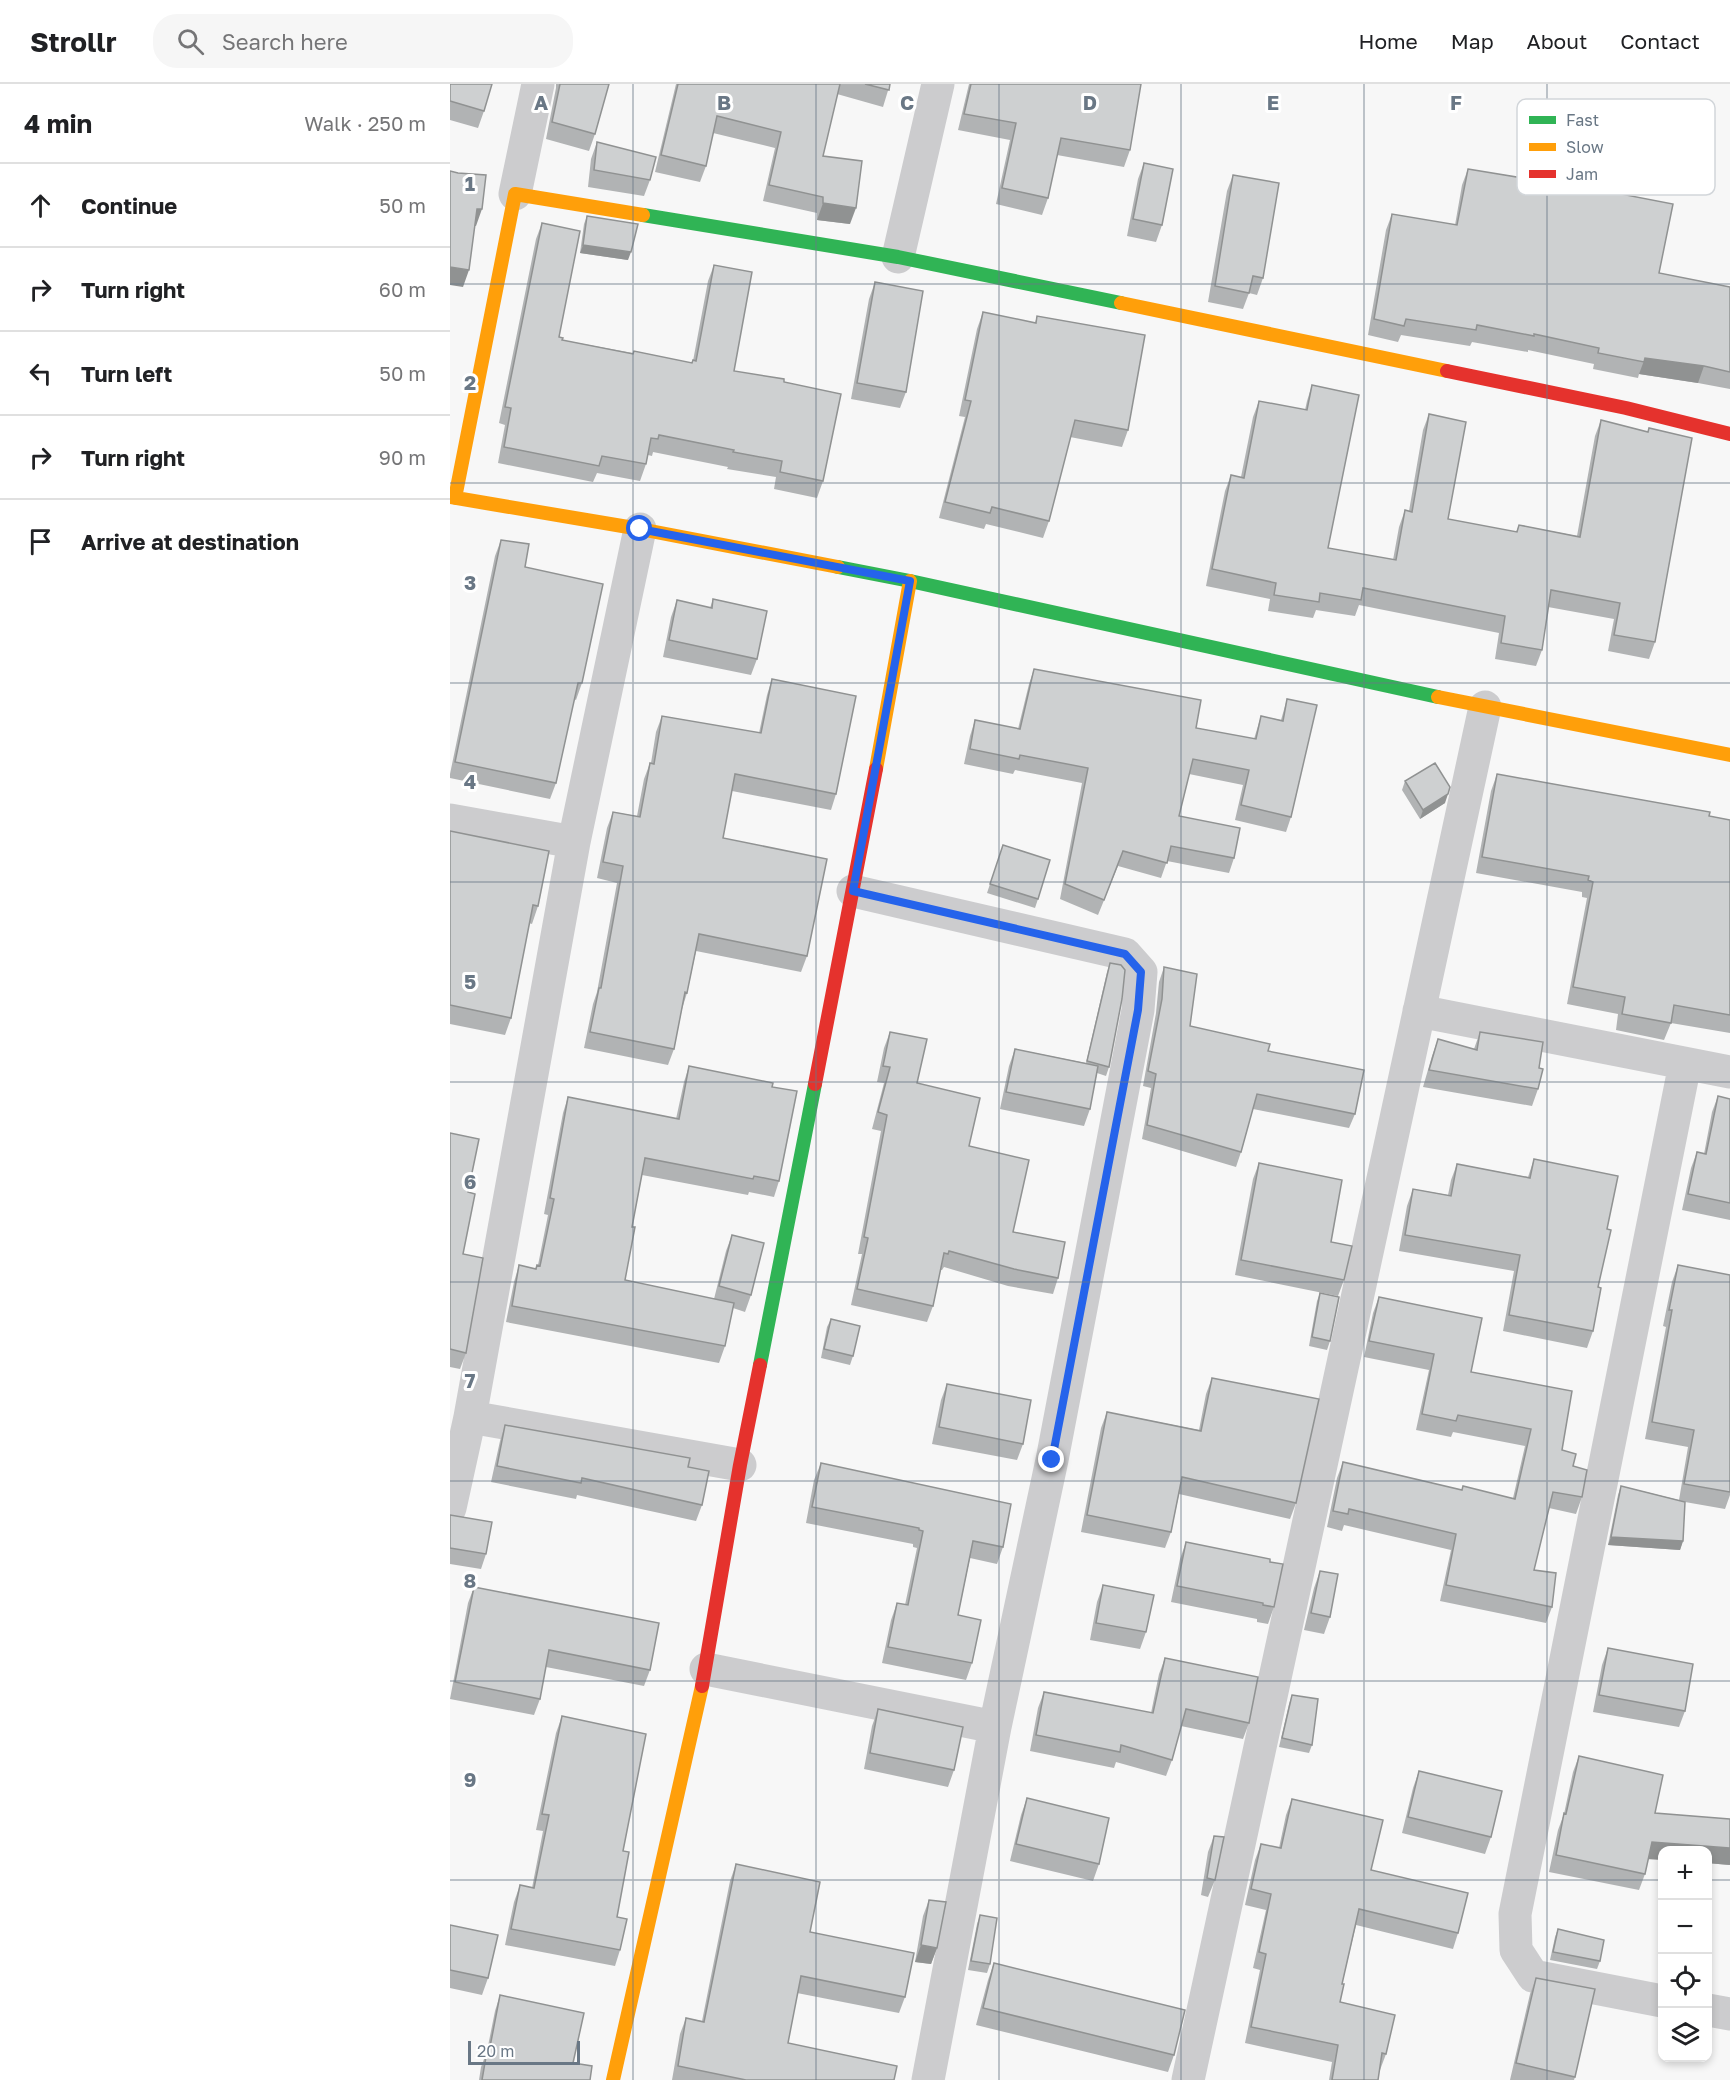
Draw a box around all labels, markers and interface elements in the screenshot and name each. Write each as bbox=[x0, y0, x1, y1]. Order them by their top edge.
search box bbox=[153, 14, 573, 68]
text: Strollr bbox=[30, 25, 117, 58]
icon: search bbox=[174, 25, 207, 58]
text: Search here bbox=[222, 28, 348, 55]
text: Home bbox=[1358, 28, 1418, 54]
text: Map bbox=[1451, 28, 1494, 54]
text: About bbox=[1527, 28, 1587, 54]
text: Contact bbox=[1620, 28, 1700, 54]
text: A bbox=[534, 90, 548, 114]
text: B bbox=[717, 90, 731, 114]
text: C bbox=[900, 90, 914, 114]
text: D bbox=[1083, 90, 1097, 114]
text: E bbox=[1267, 90, 1279, 114]
text: F bbox=[1450, 90, 1462, 114]
legend bbox=[1517, 99, 1715, 195]
text: 4 min bbox=[24, 108, 92, 139]
text: Fast bbox=[1566, 110, 1599, 130]
text: Walk · 250 m bbox=[304, 111, 426, 135]
text: Slow bbox=[1566, 137, 1604, 157]
text: Jam bbox=[1566, 164, 1598, 184]
text: 1 bbox=[465, 171, 475, 195]
icon: ahead bbox=[24, 189, 57, 222]
text: Continue bbox=[81, 192, 177, 219]
text: 50 m bbox=[379, 193, 426, 217]
icon: right bbox=[24, 273, 57, 306]
text: Turn right bbox=[81, 276, 185, 303]
text: 60 m bbox=[379, 277, 426, 301]
icon: left bbox=[24, 357, 57, 390]
text: Turn left bbox=[81, 360, 172, 387]
text: 50 m bbox=[379, 361, 426, 385]
text: 2 bbox=[464, 370, 476, 394]
icon: right bbox=[24, 441, 57, 474]
text: Turn right bbox=[81, 444, 185, 471]
text: 90 m bbox=[379, 445, 426, 469]
route start bbox=[626, 515, 652, 541]
icon: arrive bbox=[24, 525, 57, 558]
text: Arrive at destination bbox=[81, 528, 299, 555]
text: 3 bbox=[464, 570, 476, 594]
text: 4 bbox=[464, 769, 476, 793]
text: 5 bbox=[464, 969, 476, 993]
text: 6 bbox=[464, 1169, 476, 1193]
text: 7 bbox=[465, 1368, 476, 1392]
route end bbox=[1038, 1446, 1064, 1472]
text: 8 bbox=[464, 1568, 476, 1592]
text: 9 bbox=[464, 1767, 476, 1791]
map controls bbox=[1658, 1846, 1712, 2062]
button: + bbox=[1658, 1846, 1712, 1900]
button: − bbox=[1658, 1900, 1712, 1954]
button: locate bbox=[1658, 1954, 1712, 2008]
button: layers bbox=[1658, 2008, 1712, 2062]
scale bar bbox=[468, 2038, 580, 2066]
text: 20 m bbox=[477, 2041, 514, 2061]

